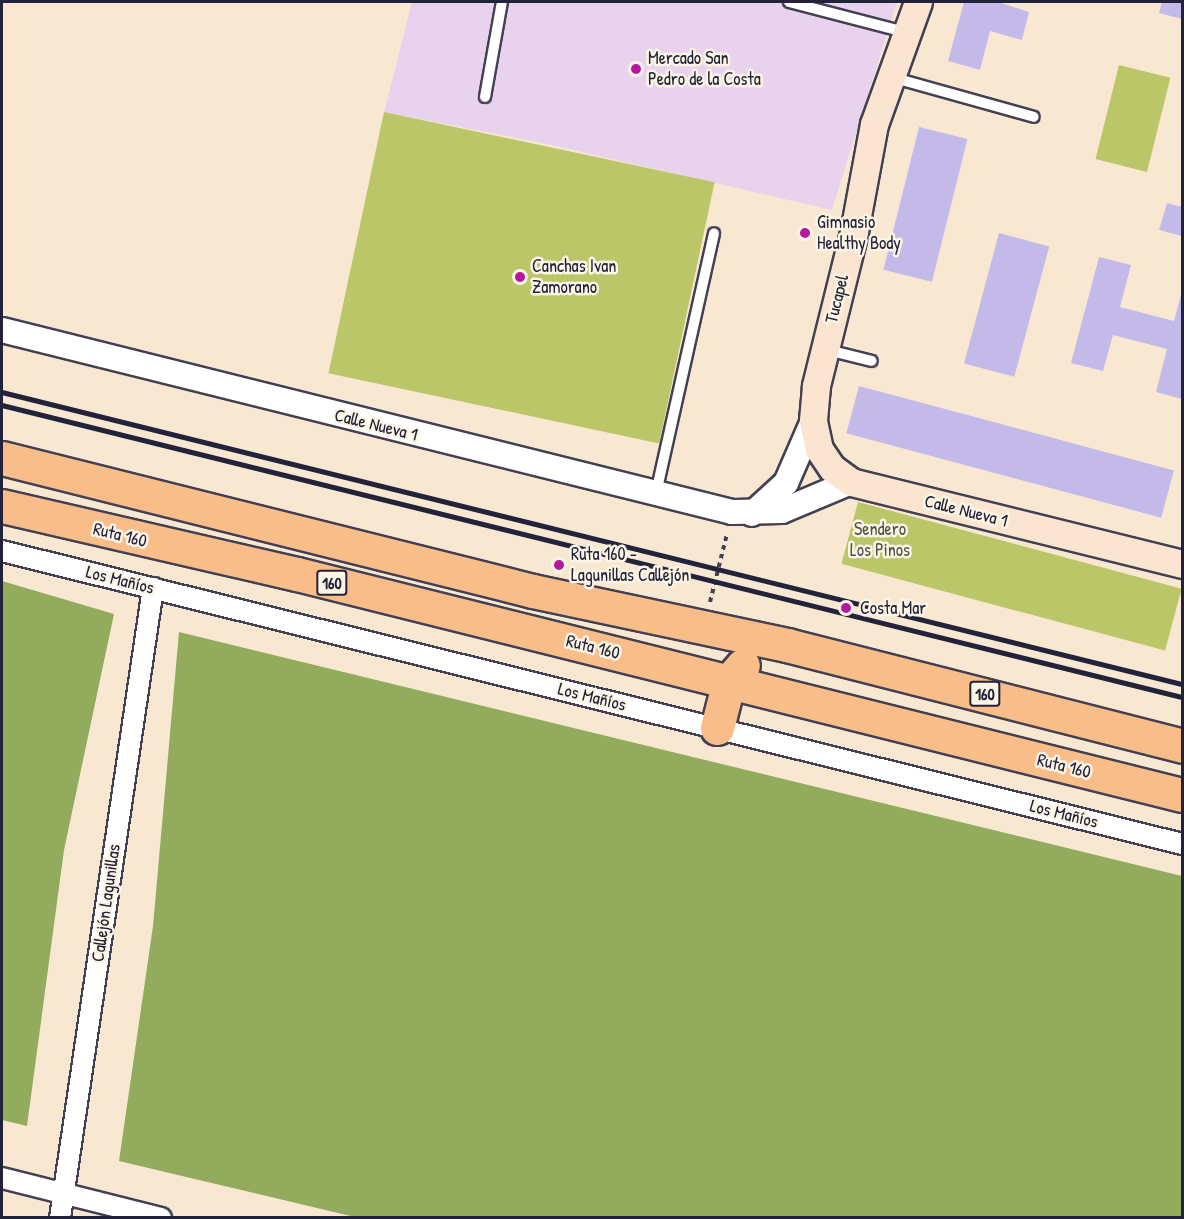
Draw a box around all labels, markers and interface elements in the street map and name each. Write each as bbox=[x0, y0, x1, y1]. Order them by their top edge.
place label: Mercado San Pedro de la Costa bbox=[648, 48, 761, 90]
marker: Mercado San Pedro de la Costa bbox=[629, 62, 643, 76]
place label: Gimnasio Healthy Body bbox=[817, 212, 901, 254]
marker: Gimnasio Healthy Body bbox=[798, 226, 812, 240]
place label: Canchas Ivan Zamorano bbox=[532, 256, 616, 298]
marker: Canchas Ivan Zamorano bbox=[513, 270, 527, 284]
street label: Tucapel bbox=[821, 272, 853, 326]
street label: Calle Nueva 1 bbox=[332, 404, 420, 446]
street label: Calle Nueva 1 bbox=[922, 490, 1010, 532]
street label: Ruta 160 bbox=[91, 518, 149, 552]
park label: Sendero Los Pinos bbox=[850, 519, 910, 562]
place label: Ruta 160 - Lagunillas Callejón bbox=[571, 544, 689, 586]
marker: Ruta 160 - Lagunillas Callejón bbox=[552, 558, 566, 572]
street label: Los Mañíos bbox=[84, 561, 156, 599]
road number: 160 bbox=[316, 570, 348, 596]
place label: Costa Mar bbox=[860, 597, 926, 619]
marker: Costa Mar bbox=[837, 599, 855, 617]
street label: Ruta 160 bbox=[564, 630, 622, 664]
street label: Los Mañíos bbox=[556, 678, 628, 716]
road number: 160 bbox=[968, 681, 1002, 707]
street label: Ruta 160 bbox=[1035, 749, 1093, 783]
street label: Los Mañíos bbox=[1028, 795, 1100, 833]
street label: Callejón Lagunillas bbox=[87, 843, 125, 963]

